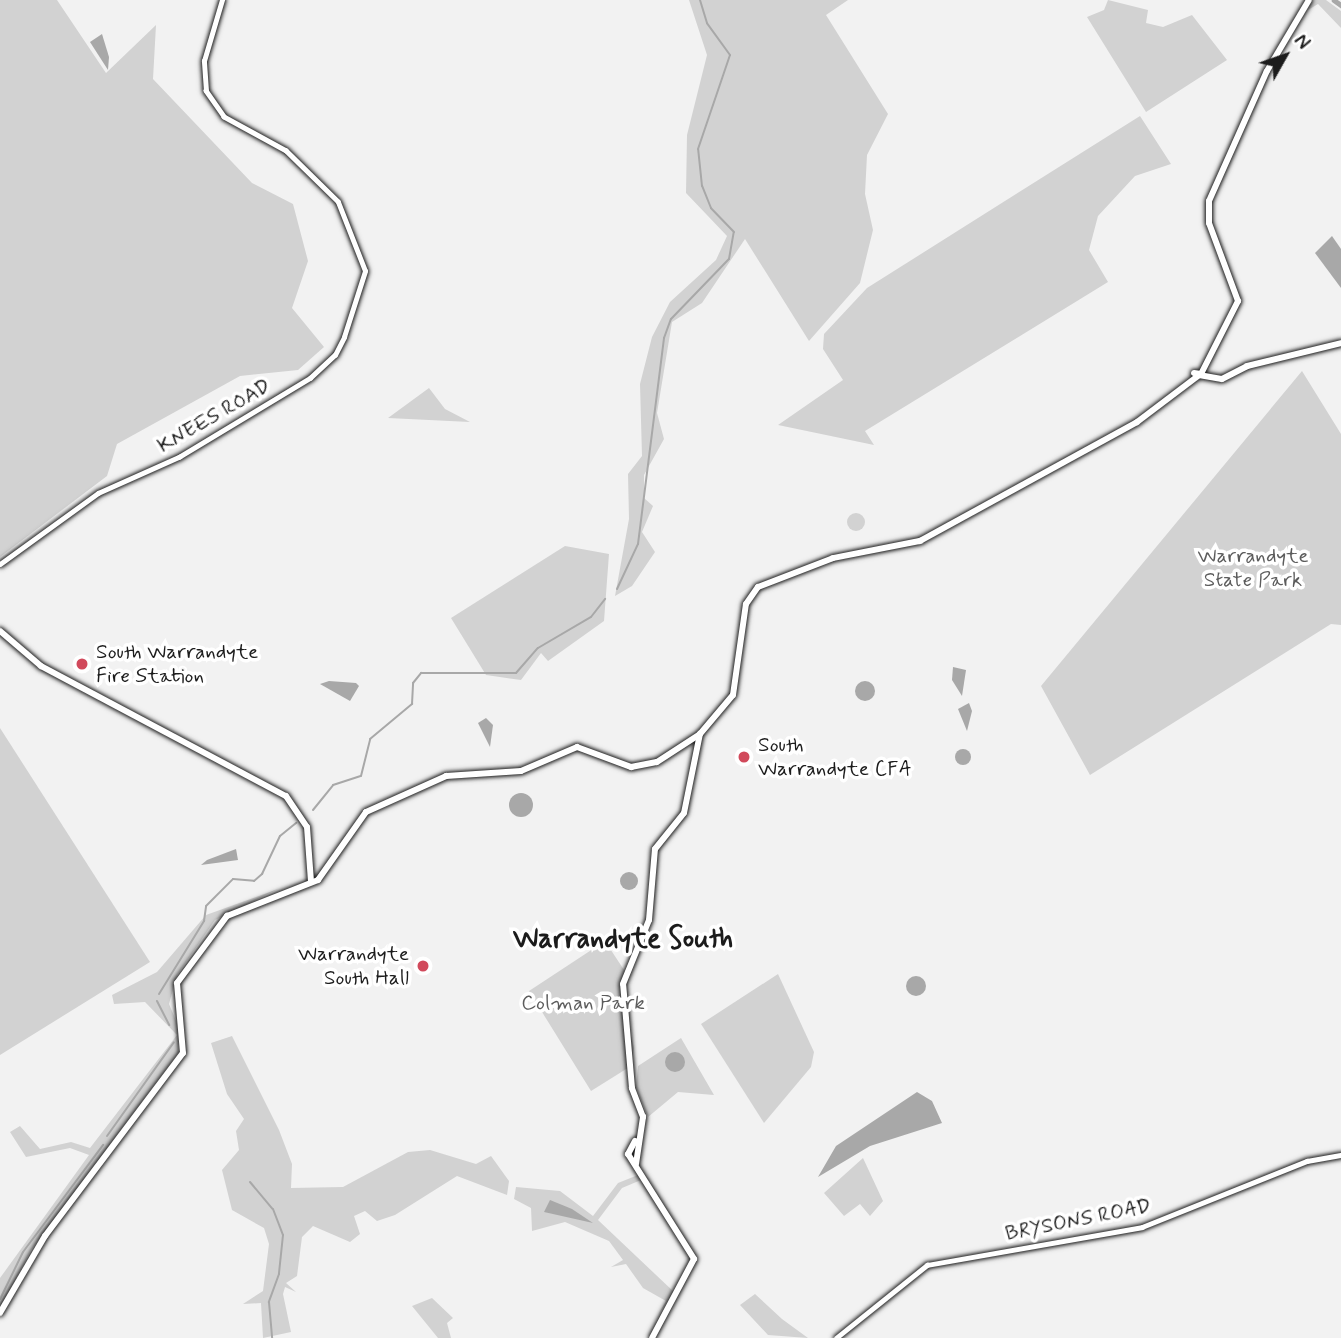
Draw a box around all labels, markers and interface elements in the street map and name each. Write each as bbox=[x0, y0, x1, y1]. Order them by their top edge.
north arrow bbox=[1250, 21, 1320, 91]
text: N bbox=[1288, 29, 1315, 55]
street label: KNEES ROAD bbox=[153, 373, 275, 459]
park label: Warrandyte State Park bbox=[1198, 543, 1308, 593]
place label: South Warrandyte Fire Station bbox=[96, 639, 258, 689]
marker: South Warrandyte Fire Station bbox=[74, 656, 90, 672]
place label: South Warrandyte CFA bbox=[758, 732, 915, 782]
marker: South Warrandyte CFA bbox=[736, 749, 752, 765]
district label: Warrandyte South bbox=[515, 923, 731, 957]
place label: Warrandyte South Hall bbox=[298, 941, 409, 991]
marker: Warrandyte South Hall bbox=[415, 958, 431, 974]
park label: Colman Park bbox=[523, 990, 643, 1016]
street label: BRYSONS ROAD bbox=[1003, 1194, 1153, 1246]

